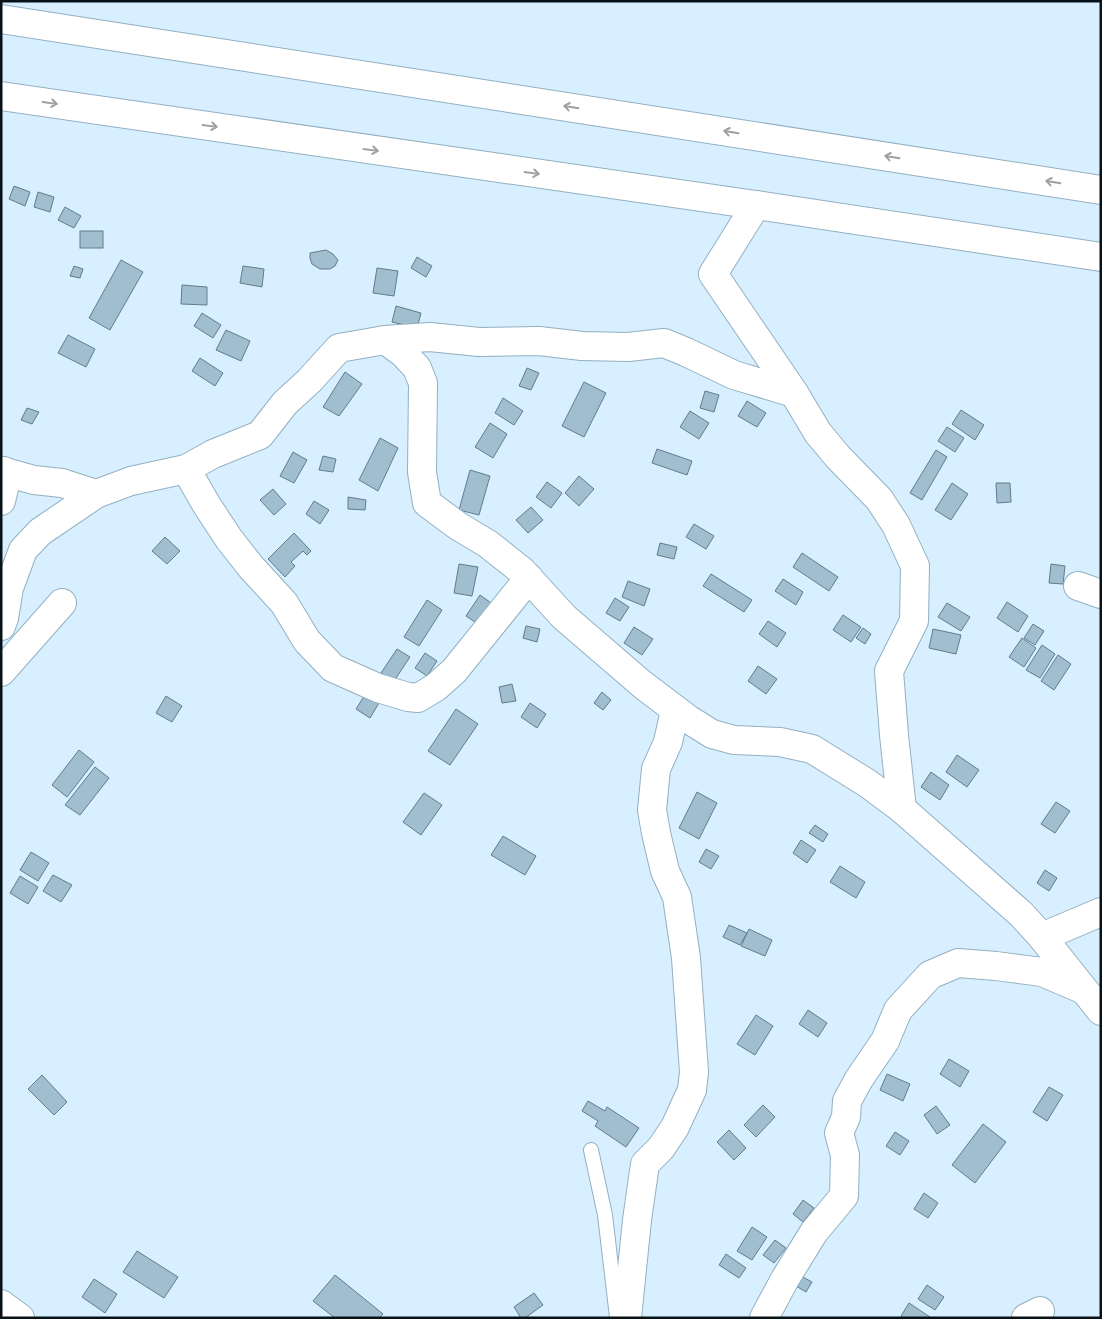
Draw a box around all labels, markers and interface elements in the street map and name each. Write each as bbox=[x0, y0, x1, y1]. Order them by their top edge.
one-way arrow bbox=[41, 99, 57, 109]
one-way arrow bbox=[563, 102, 579, 112]
one-way arrow bbox=[202, 122, 218, 132]
one-way arrow bbox=[724, 127, 740, 137]
one-way arrow bbox=[363, 145, 379, 155]
one-way arrow bbox=[884, 152, 900, 162]
one-way arrow bbox=[524, 168, 540, 178]
one-way arrow bbox=[1045, 177, 1061, 187]

